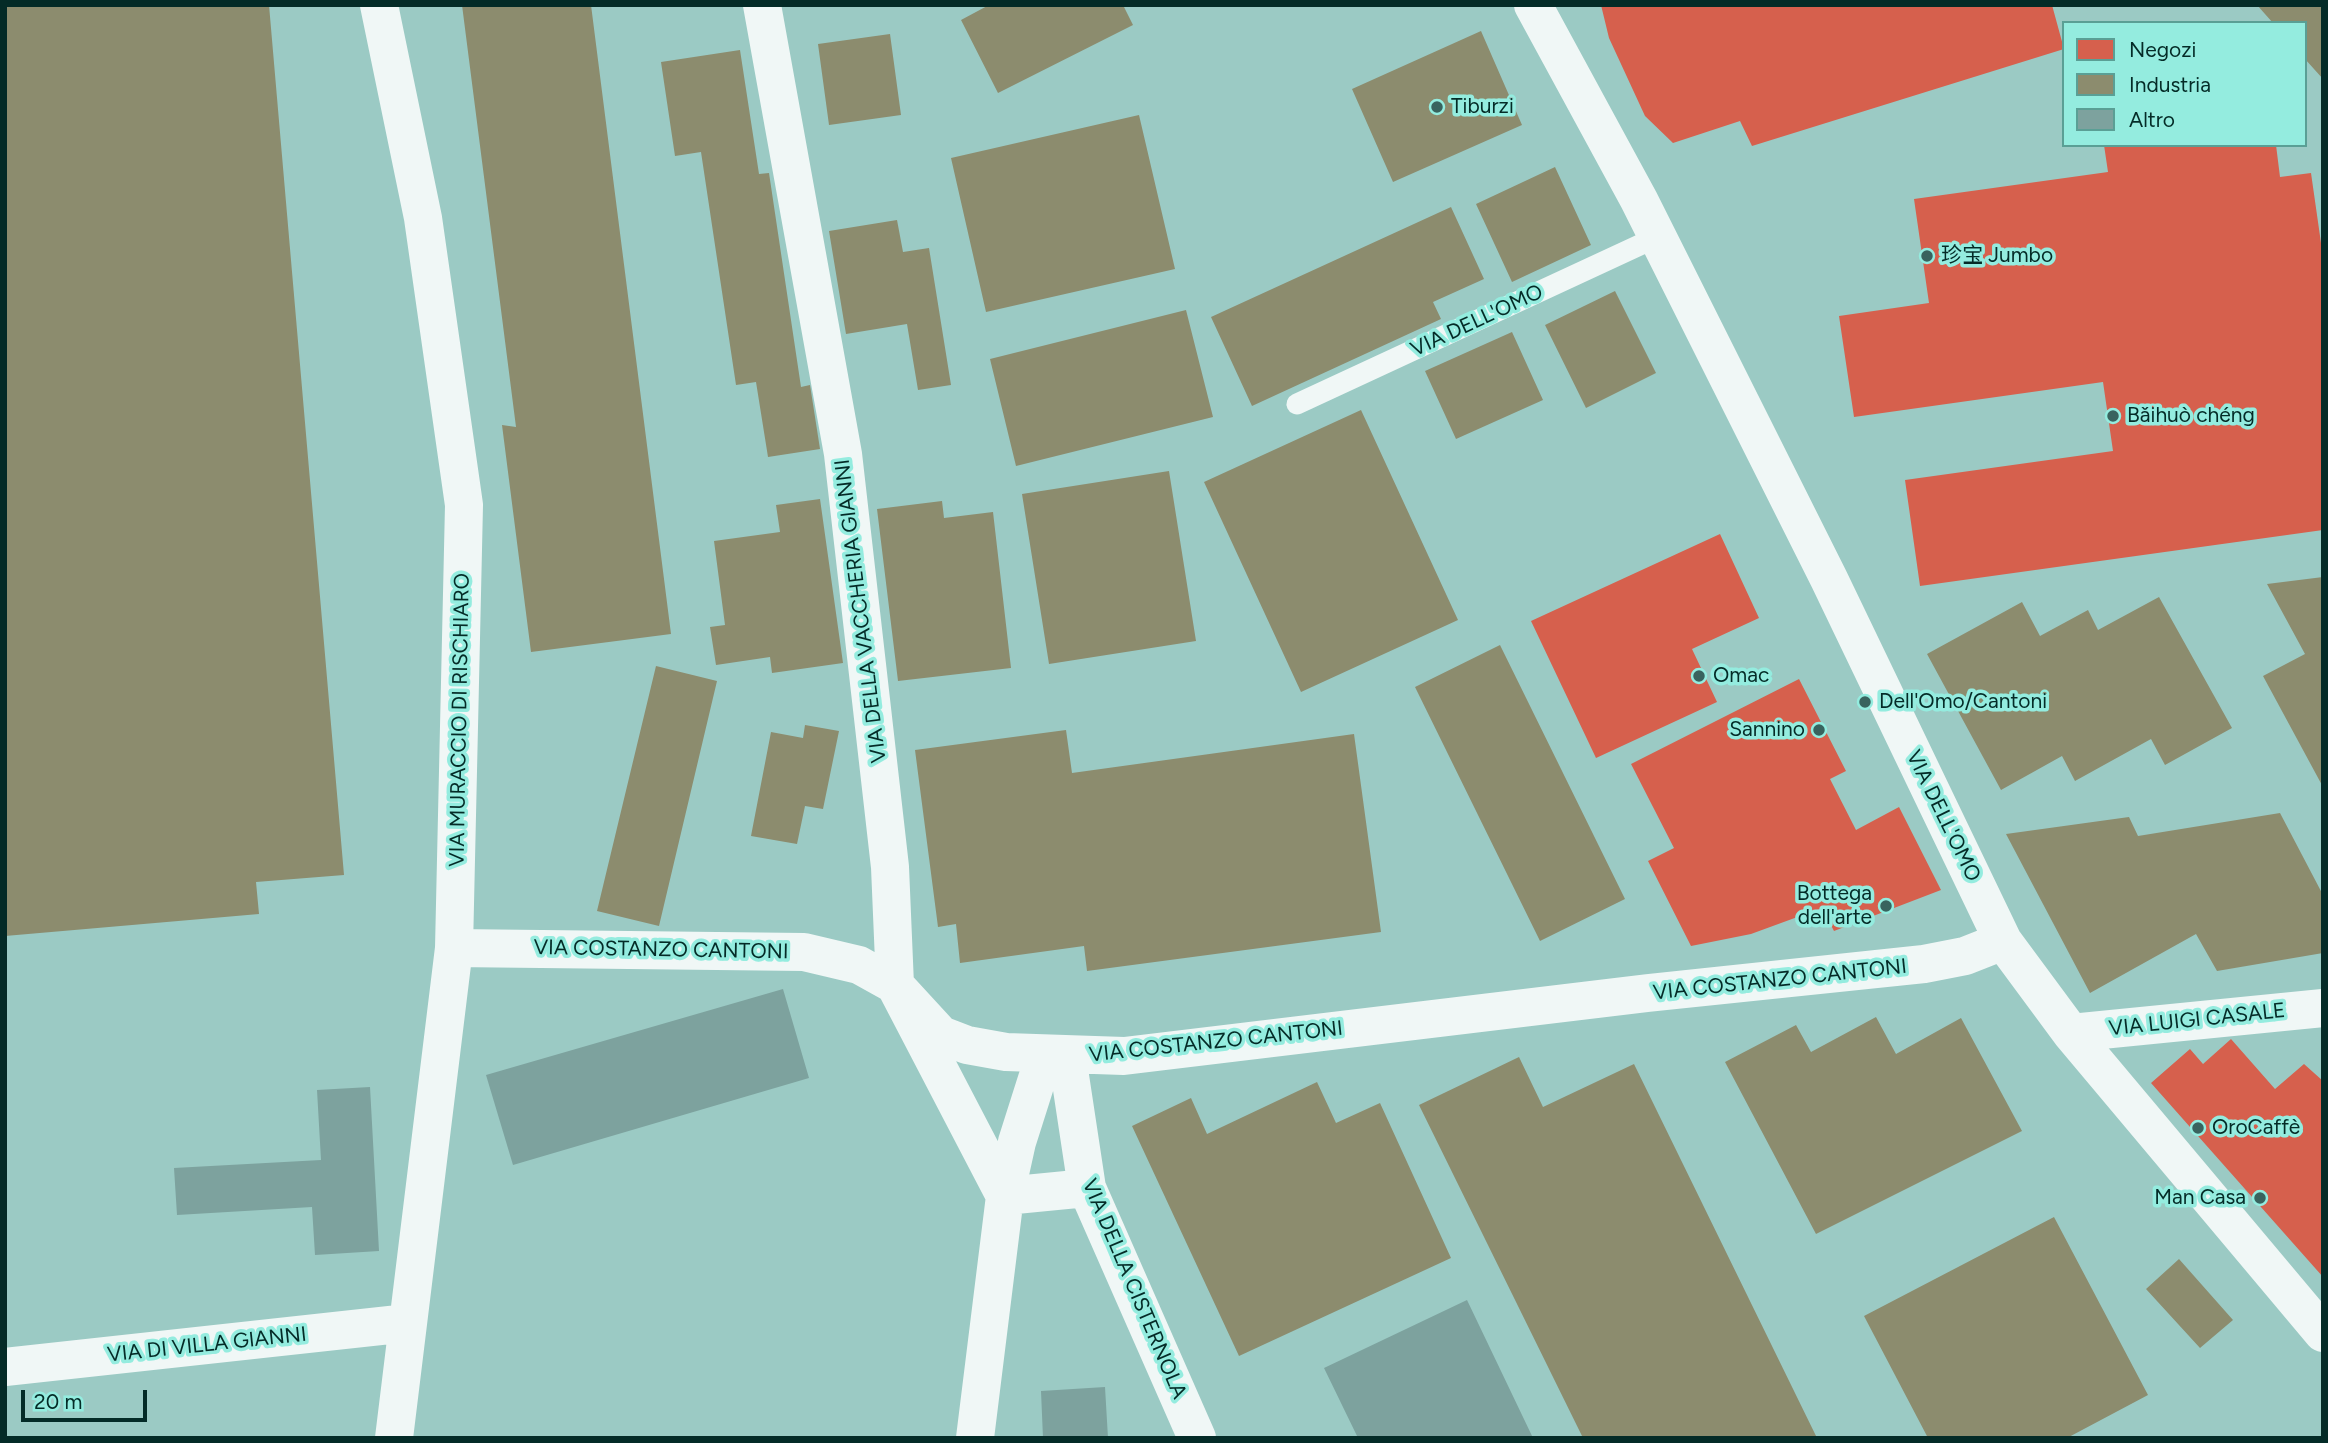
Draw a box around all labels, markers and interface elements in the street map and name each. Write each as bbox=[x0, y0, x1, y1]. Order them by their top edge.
legend bbox=[2062, 21, 2307, 147]
text: Negozi bbox=[2129, 37, 2196, 62]
text: Industria bbox=[2129, 72, 2211, 97]
place label: Tiburzi bbox=[1451, 94, 1514, 120]
marker: Tiburzi bbox=[1429, 99, 1445, 115]
text: Altro bbox=[2129, 107, 2175, 132]
place label: 珍宝 Jumbo bbox=[1941, 243, 2053, 269]
marker: 珍宝 Jumbo bbox=[1919, 248, 1935, 264]
street label: VIA DELL'OMO bbox=[1407, 279, 1547, 363]
place label: Bǎihuò chéng bbox=[2127, 403, 2255, 429]
marker: Bǎihuò chéng bbox=[2105, 408, 2121, 424]
street label: VIA DELLA VACCHERIA GIANNI bbox=[830, 458, 892, 764]
street label: VIA MURACCIO DI RISCHIARO bbox=[445, 573, 475, 867]
place label: Omac bbox=[1713, 663, 1769, 689]
marker: Omac bbox=[1691, 668, 1707, 684]
place label: Dell'Omo/Cantoni bbox=[1879, 689, 2047, 715]
marker: Dell'Omo/Cantoni bbox=[1857, 694, 1873, 710]
place label: Sannino bbox=[1729, 717, 1805, 743]
marker: Sannino bbox=[1811, 722, 1827, 738]
street label: VIA DELL'OMO bbox=[1900, 746, 1986, 886]
place label: Bottega dell'arte bbox=[1797, 881, 1872, 931]
marker: Bottega dell'arte bbox=[1878, 898, 1894, 914]
street label: VIA COSTANZO CANTONI bbox=[533, 935, 789, 965]
street label: VIA COSTANZO CANTONI bbox=[1652, 954, 1908, 1006]
street label: VIA LUIGI CASALE bbox=[2107, 998, 2287, 1042]
street label: VIA COSTANZO CANTONI bbox=[1088, 1016, 1344, 1068]
place label: OroCaffè bbox=[2212, 1115, 2300, 1141]
marker: OroCaffè bbox=[2190, 1120, 2206, 1136]
street label: VIA DELLA CISTERNOLA bbox=[1076, 1175, 1192, 1403]
place label: Man Casa bbox=[2154, 1185, 2246, 1211]
marker: Man Casa bbox=[2252, 1190, 2268, 1206]
street label: VIA DI VILLA GIANNI bbox=[106, 1322, 308, 1368]
scale bar bbox=[24, 1376, 150, 1420]
text: 20 m bbox=[34, 1389, 82, 1414]

